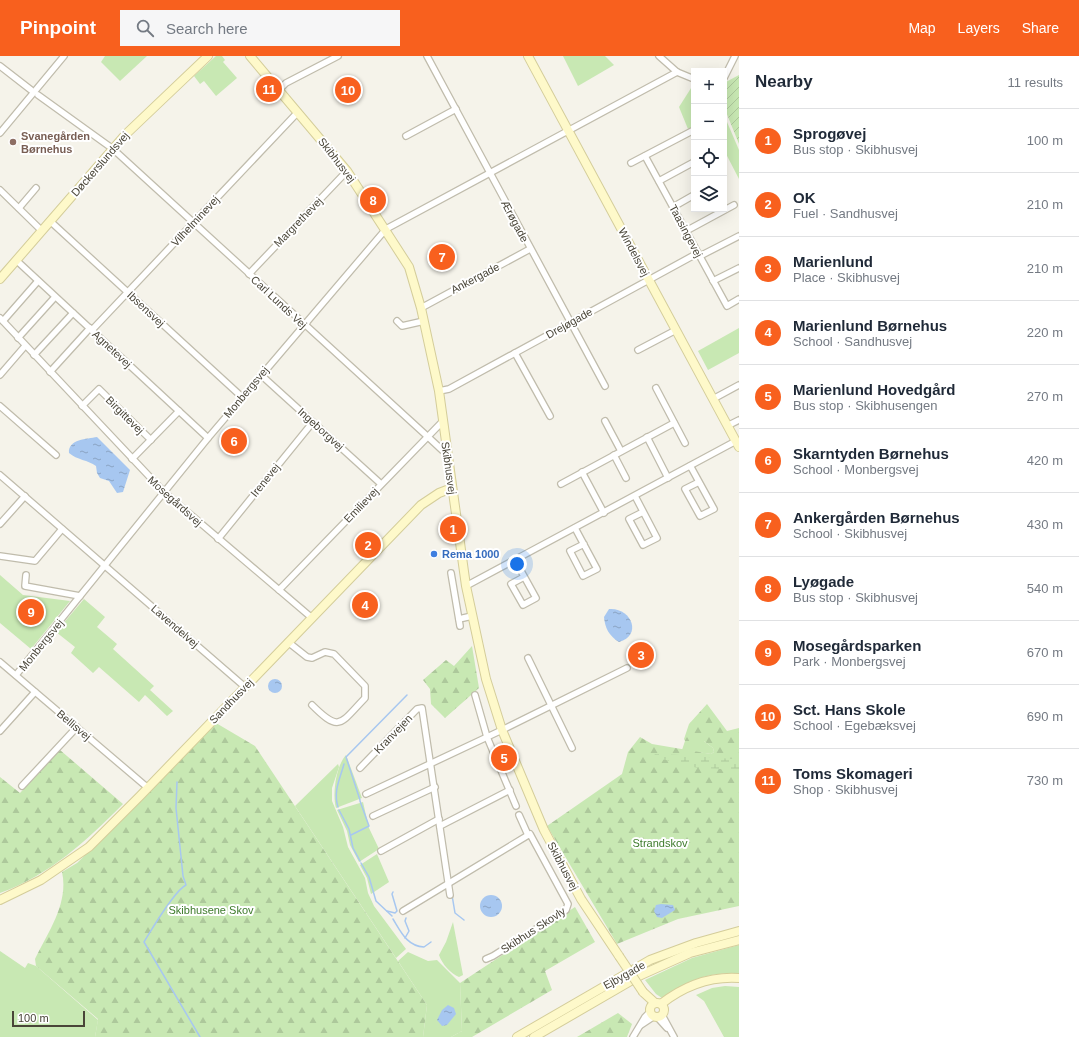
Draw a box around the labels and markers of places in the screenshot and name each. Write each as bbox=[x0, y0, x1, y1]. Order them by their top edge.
pin: 11 bbox=[256, 74, 282, 104]
pin: 10 bbox=[335, 75, 361, 105]
place label: Svanegården Børnehus bbox=[21, 130, 90, 155]
marker: Svanegården Børnehus bbox=[8, 137, 18, 147]
pin: 8 bbox=[360, 185, 386, 215]
pin: 7 bbox=[429, 242, 455, 272]
pin: 6 bbox=[221, 426, 247, 456]
pin: 1 bbox=[440, 514, 466, 544]
pin: 2 bbox=[355, 530, 381, 560]
place label: Rema 1000 bbox=[442, 548, 500, 560]
marker: Rema 1000 bbox=[429, 549, 439, 559]
pin: 4 bbox=[352, 590, 378, 620]
pin: 9 bbox=[18, 597, 44, 627]
pin: 3 bbox=[628, 640, 654, 670]
pin: 5 bbox=[491, 743, 517, 773]

